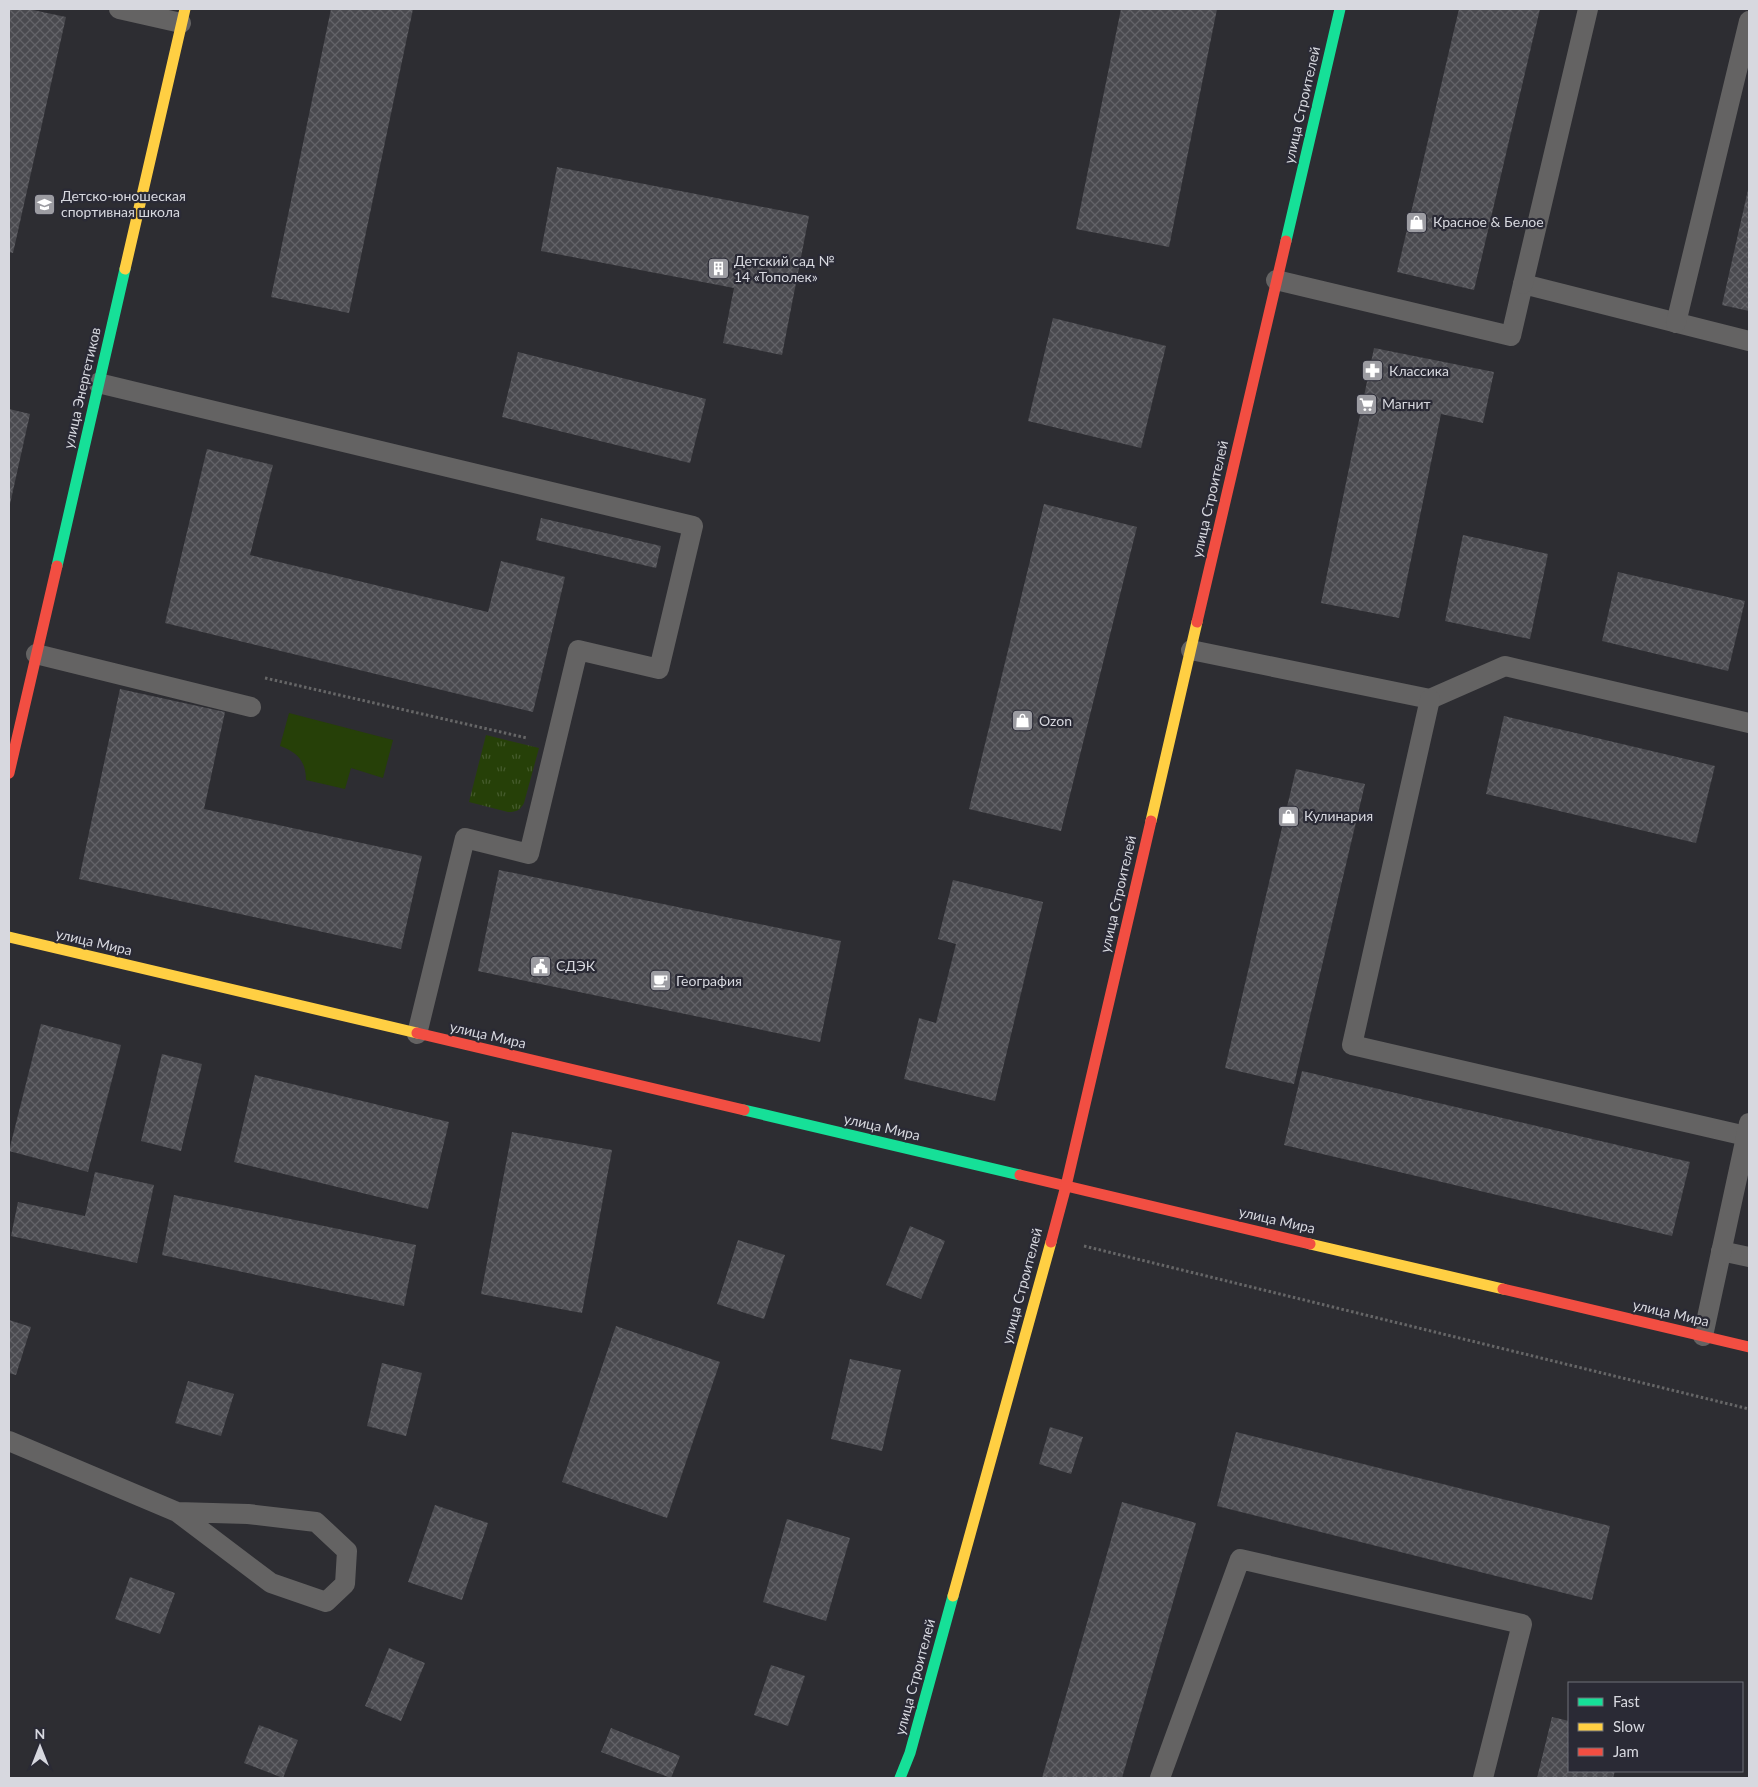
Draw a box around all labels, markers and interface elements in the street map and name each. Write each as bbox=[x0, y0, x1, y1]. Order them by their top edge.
street label: улица Строителей bbox=[1280, 45, 1323, 165]
place label: Детско-юношеская спортивная школа bbox=[61, 187, 186, 220]
school or university icon: Детско-юношеская спортивная школа bbox=[33, 192, 57, 216]
shop icon: Красное & Белое bbox=[1405, 210, 1429, 234]
place label: Красное & Белое bbox=[1433, 213, 1544, 230]
place label: Детский сад № 14 «Тополек» bbox=[734, 252, 834, 285]
building icon: Детский сад № 14 «Тополек» bbox=[706, 257, 730, 281]
street label: улица Энергетиков bbox=[59, 326, 104, 450]
pharmacy icon: Классика bbox=[1361, 359, 1385, 383]
place label: Классика bbox=[1389, 362, 1449, 379]
supermarket icon: Магнит bbox=[1354, 392, 1378, 416]
place label: Магнит bbox=[1382, 395, 1431, 412]
street label: улица Строителей bbox=[1188, 439, 1231, 559]
shop icon: Ozon bbox=[1011, 709, 1035, 733]
place label: Ozon bbox=[1039, 712, 1072, 729]
shop icon: Кулинария bbox=[1276, 804, 1300, 828]
place label: Кулинария bbox=[1304, 807, 1373, 824]
street label: улица Строителей bbox=[1096, 834, 1139, 954]
street label: улица Мира bbox=[54, 925, 134, 959]
public building icon: СДЭК bbox=[528, 954, 552, 978]
place label: СДЭК bbox=[556, 957, 596, 974]
cafe icon: География bbox=[648, 969, 672, 993]
place label: География bbox=[676, 972, 742, 989]
street label: улица Мира bbox=[448, 1018, 528, 1052]
street label: улица Мира bbox=[842, 1110, 922, 1144]
street label: улица Мира bbox=[1237, 1203, 1317, 1237]
street label: улица Строителей bbox=[998, 1226, 1045, 1346]
street label: улица Мира bbox=[1631, 1296, 1711, 1330]
street label: улица Строителей bbox=[891, 1617, 938, 1737]
legend bbox=[1568, 1682, 1743, 1772]
text: Fast bbox=[1613, 1692, 1640, 1710]
text: Slow bbox=[1613, 1717, 1645, 1735]
north arrow bbox=[15, 1722, 65, 1772]
text: N bbox=[35, 1725, 45, 1742]
text: Jam bbox=[1613, 1742, 1639, 1760]

